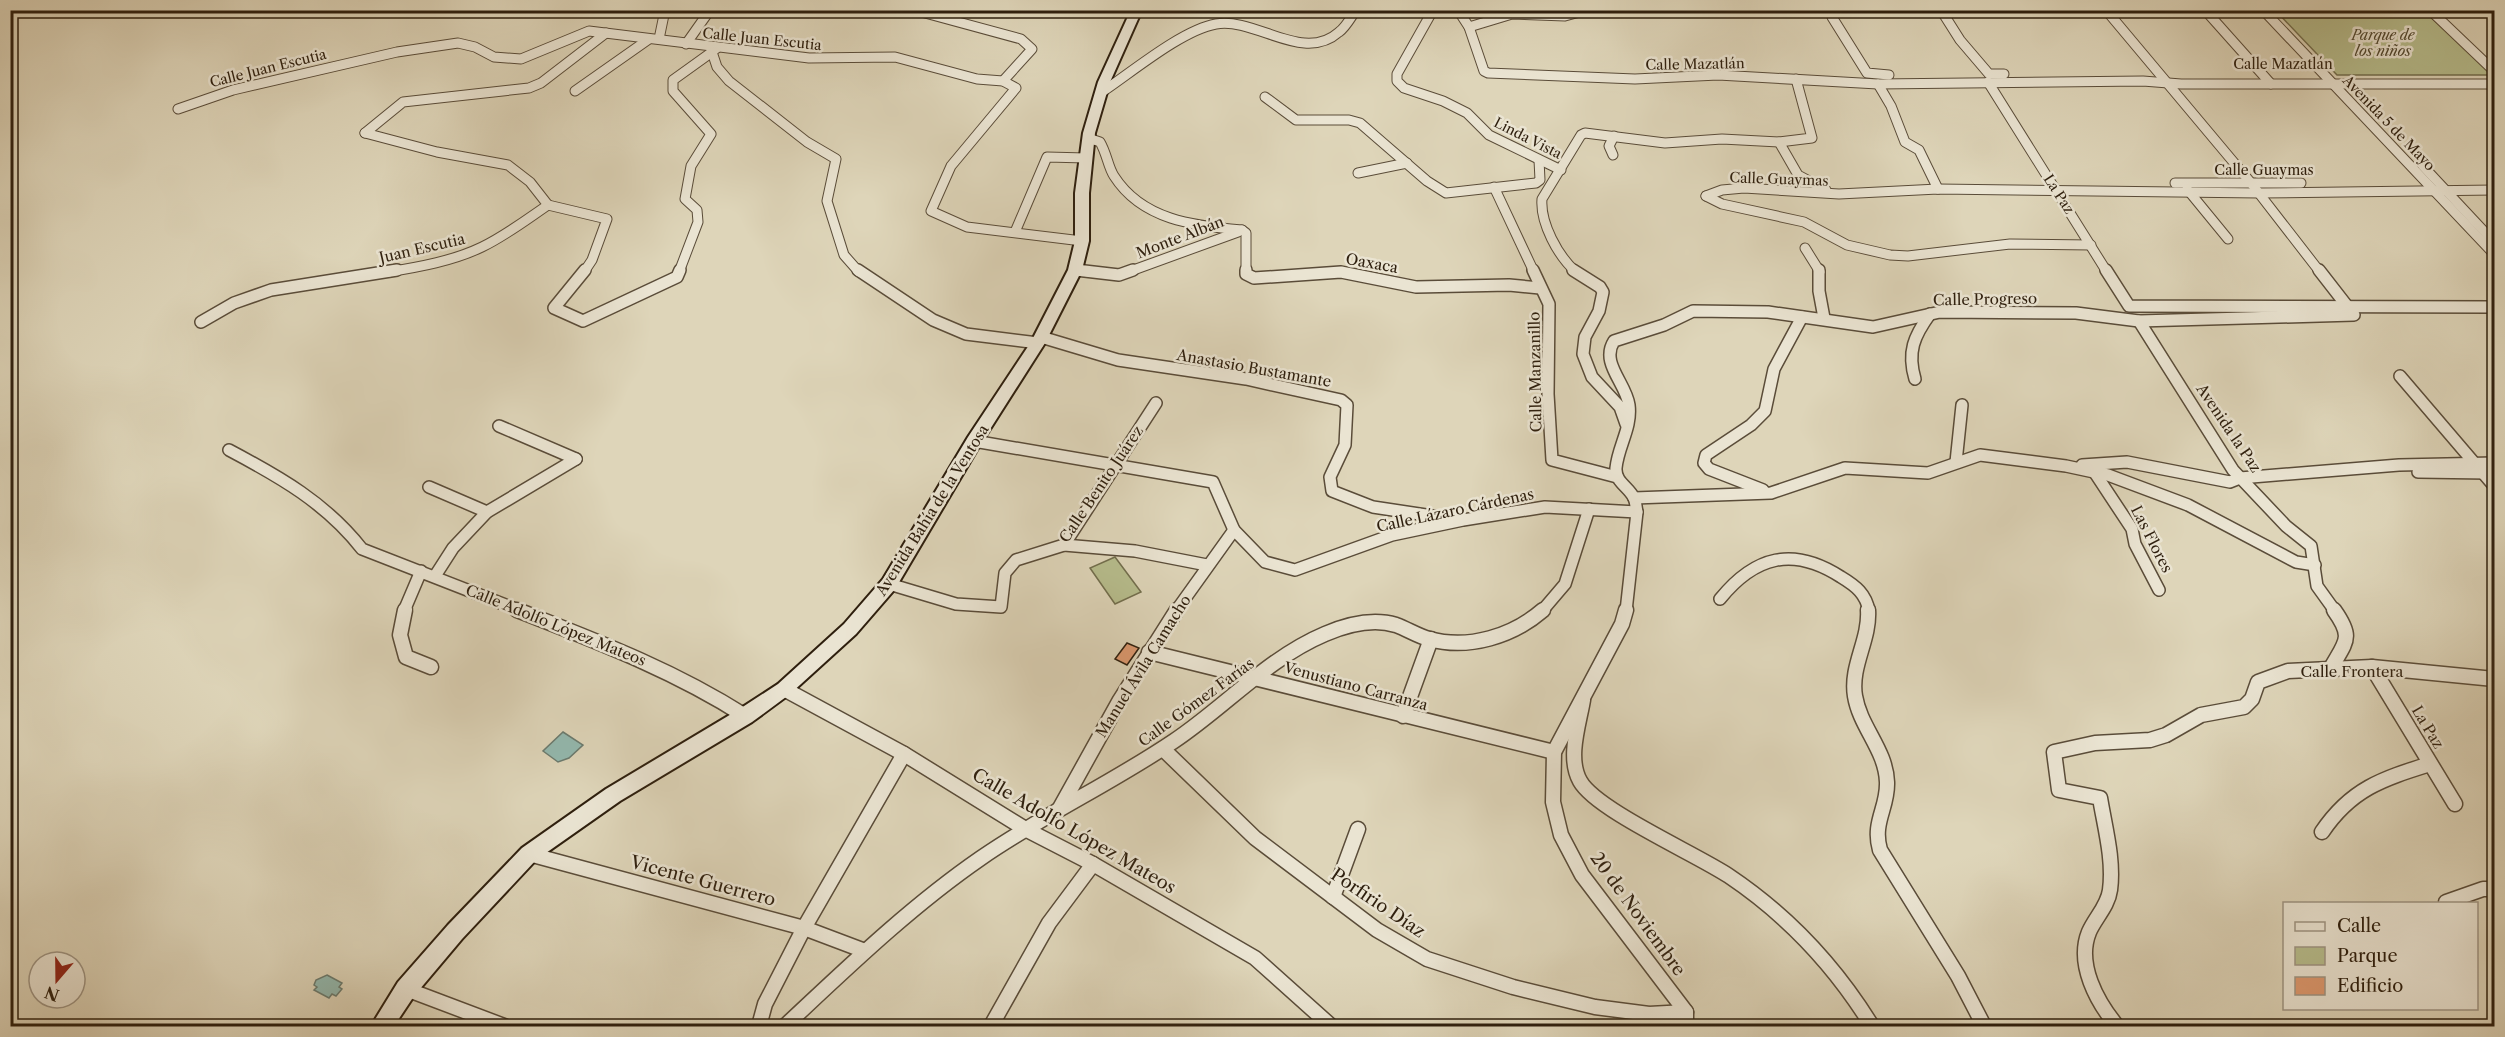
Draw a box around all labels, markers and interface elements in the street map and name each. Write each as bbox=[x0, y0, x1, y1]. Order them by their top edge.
street label: Calle Juan Escutia bbox=[702, 24, 823, 54]
park label: Parque de los niños bbox=[2350, 26, 2416, 60]
street label: Calle Juan Escutia bbox=[208, 45, 329, 91]
street label: Calle Mazatlán bbox=[1645, 54, 1745, 74]
street label: Calle Mazatlán bbox=[2233, 55, 2333, 73]
street label: Avenida 5 de Mayo bbox=[2338, 71, 2439, 174]
street label: Linda Vista bbox=[1491, 113, 1566, 163]
street label: Calle Guaymas bbox=[2214, 161, 2314, 179]
street label: Calle Guaymas bbox=[1729, 168, 1829, 190]
street label: La Paz bbox=[2040, 171, 2078, 217]
street label: Monte Albán bbox=[1133, 211, 1227, 262]
street label: Juan Escutia bbox=[375, 229, 467, 268]
street label: Oaxaca bbox=[1344, 249, 1400, 277]
street label: Calle Progreso bbox=[1933, 289, 2037, 309]
street label: Calle Manzanillo bbox=[1524, 311, 1546, 433]
street label: Anastasio Bustamante bbox=[1174, 345, 1333, 391]
street label: Avenida la Paz bbox=[2192, 379, 2266, 476]
street label: Avenida Bahía de la Ventosa bbox=[871, 421, 993, 600]
street label: Calle Benito Juárez bbox=[1055, 422, 1147, 546]
street label: Calle Lázaro Cárdenas bbox=[1375, 484, 1535, 536]
street label: Las Flores bbox=[2127, 502, 2177, 576]
street label: Calle Adolfo López Mateos bbox=[463, 580, 649, 670]
street label: Manuel Ávila Camacho bbox=[1091, 591, 1195, 741]
street label: Calle Gómez Farías bbox=[1134, 654, 1258, 750]
street label: Venustiano Carranza bbox=[1281, 657, 1430, 714]
street label: Calle Frontera bbox=[2300, 662, 2404, 681]
street label: La Paz bbox=[2408, 702, 2448, 752]
street label: Calle Adolfo López Mateos bbox=[968, 764, 1180, 898]
street label: 20 de Noviembre bbox=[1586, 848, 1690, 980]
street label: Vicente Guerrero bbox=[627, 851, 778, 911]
street label: Porfirio Díaz bbox=[1327, 863, 1429, 943]
legend bbox=[2283, 902, 2478, 1010]
text: Calle bbox=[2337, 915, 2381, 937]
text: Parque bbox=[2337, 945, 2398, 967]
north arrow bbox=[27, 950, 87, 1010]
text: Edificio bbox=[2337, 975, 2403, 997]
text: N bbox=[42, 982, 62, 1006]

